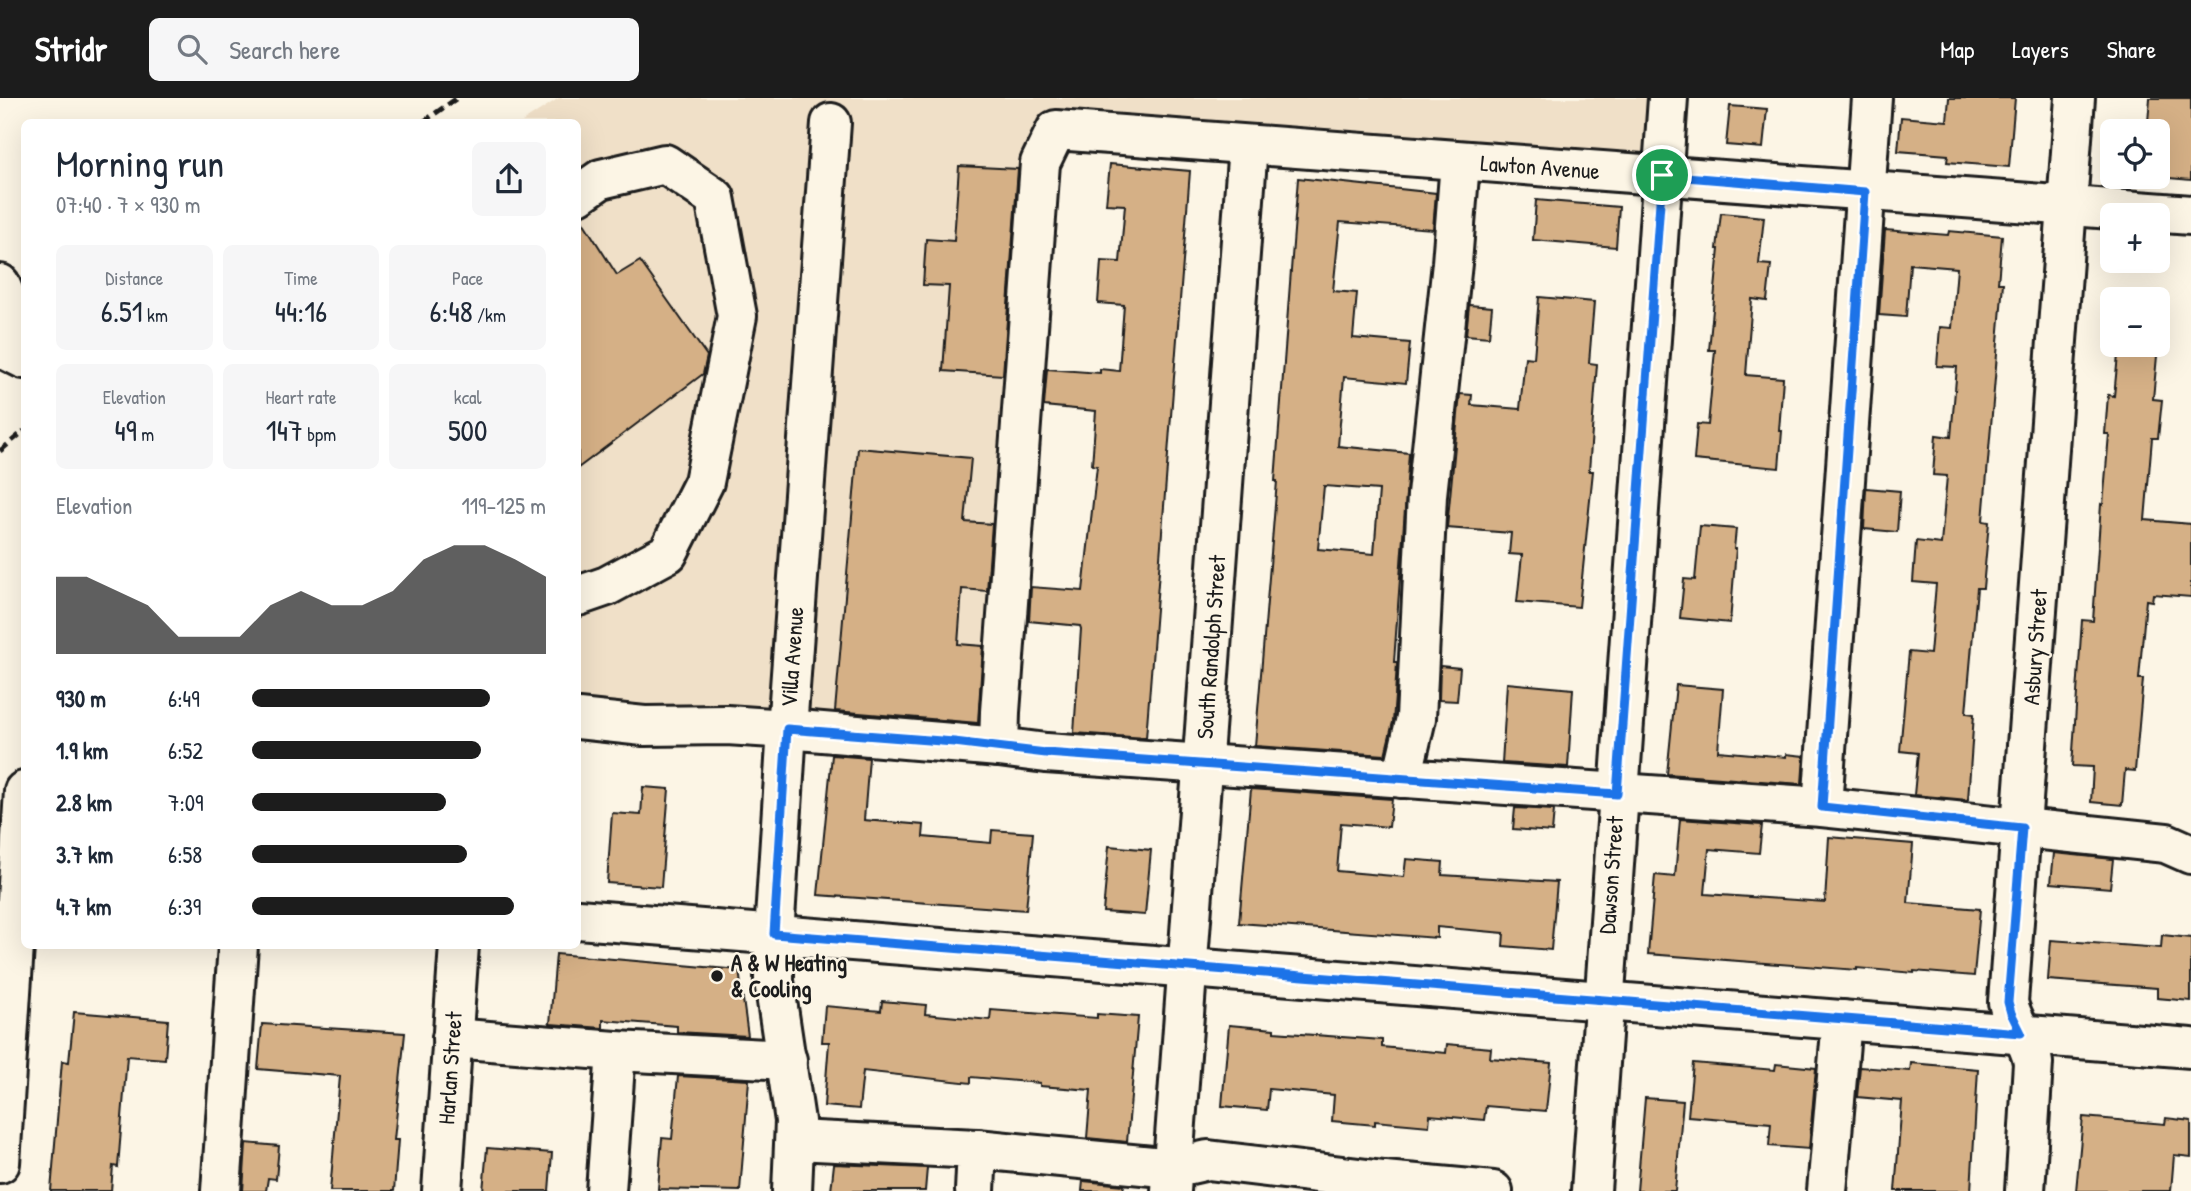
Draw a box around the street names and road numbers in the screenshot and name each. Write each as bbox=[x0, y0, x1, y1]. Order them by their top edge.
street label: Lawton Avenue bbox=[1479, 147, 1601, 186]
street label: South Randolph Street bbox=[1189, 553, 1232, 740]
street label: Asbury Street bbox=[2015, 587, 2054, 706]
street label: Villa Avenue bbox=[773, 606, 810, 708]
street label: Dawson Street bbox=[1591, 814, 1630, 935]
street label: Harlan Street bbox=[430, 1009, 469, 1125]

